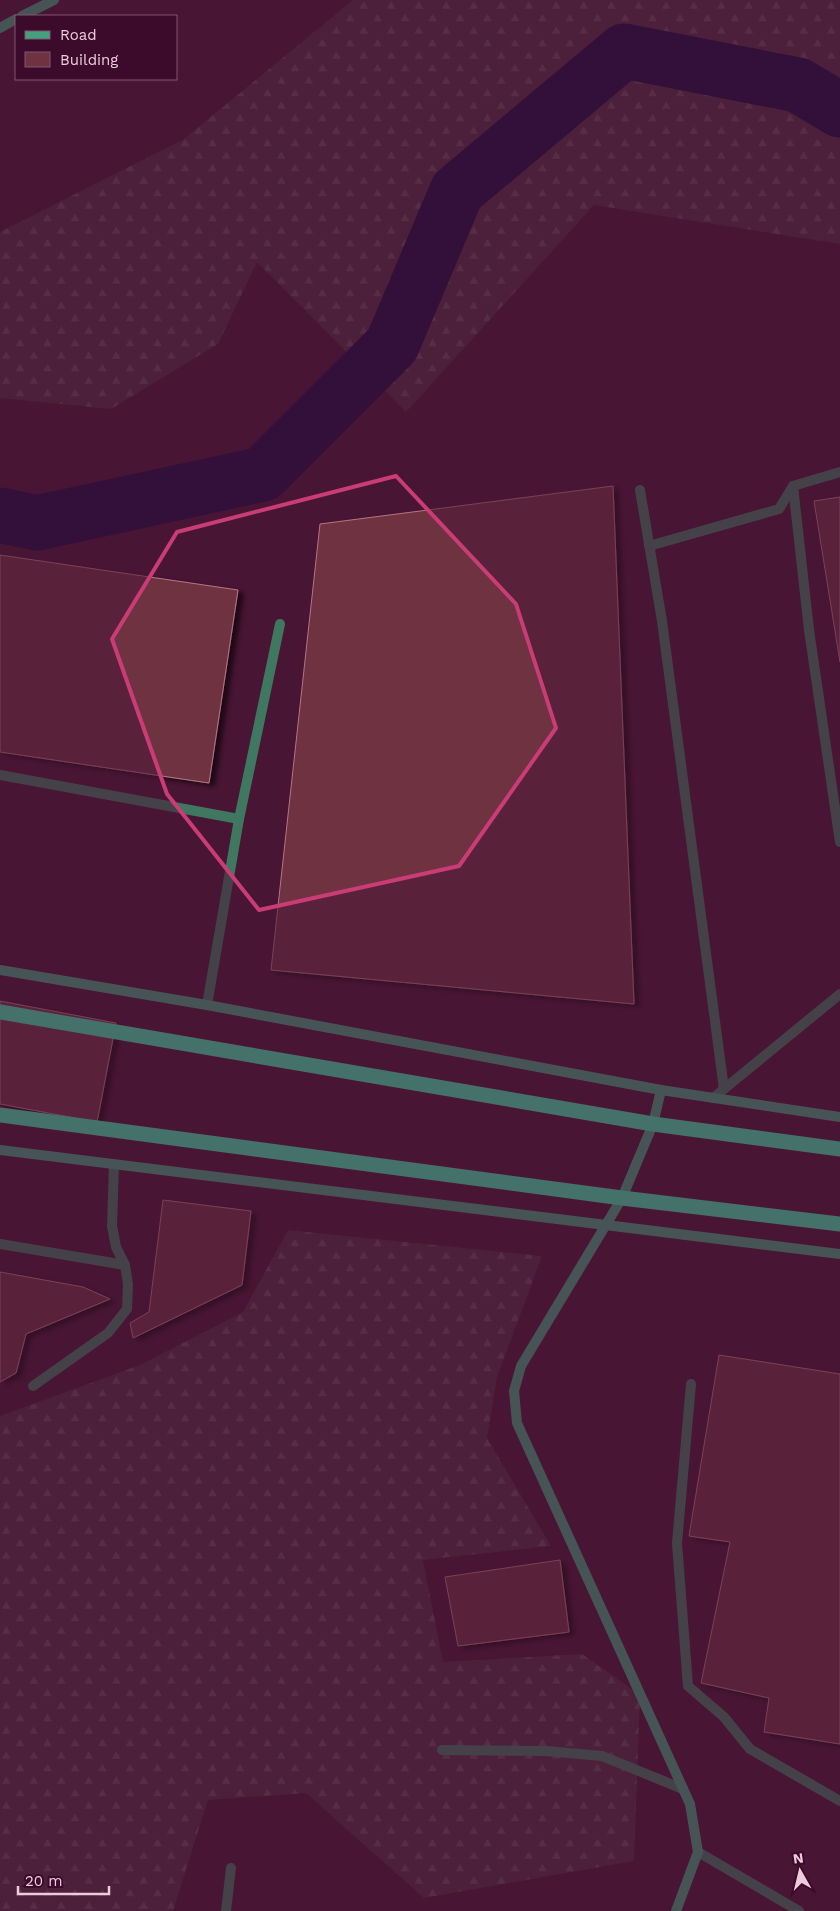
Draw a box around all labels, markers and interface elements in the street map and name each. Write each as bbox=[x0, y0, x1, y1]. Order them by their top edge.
legend bbox=[15, 15, 178, 80]
text: Road bbox=[60, 26, 97, 44]
text: Building bbox=[60, 51, 118, 69]
north arrow bbox=[775, 1846, 825, 1896]
text: N bbox=[792, 1849, 804, 1867]
scale bar bbox=[18, 1864, 109, 1896]
text: 20 m bbox=[25, 1872, 63, 1890]

